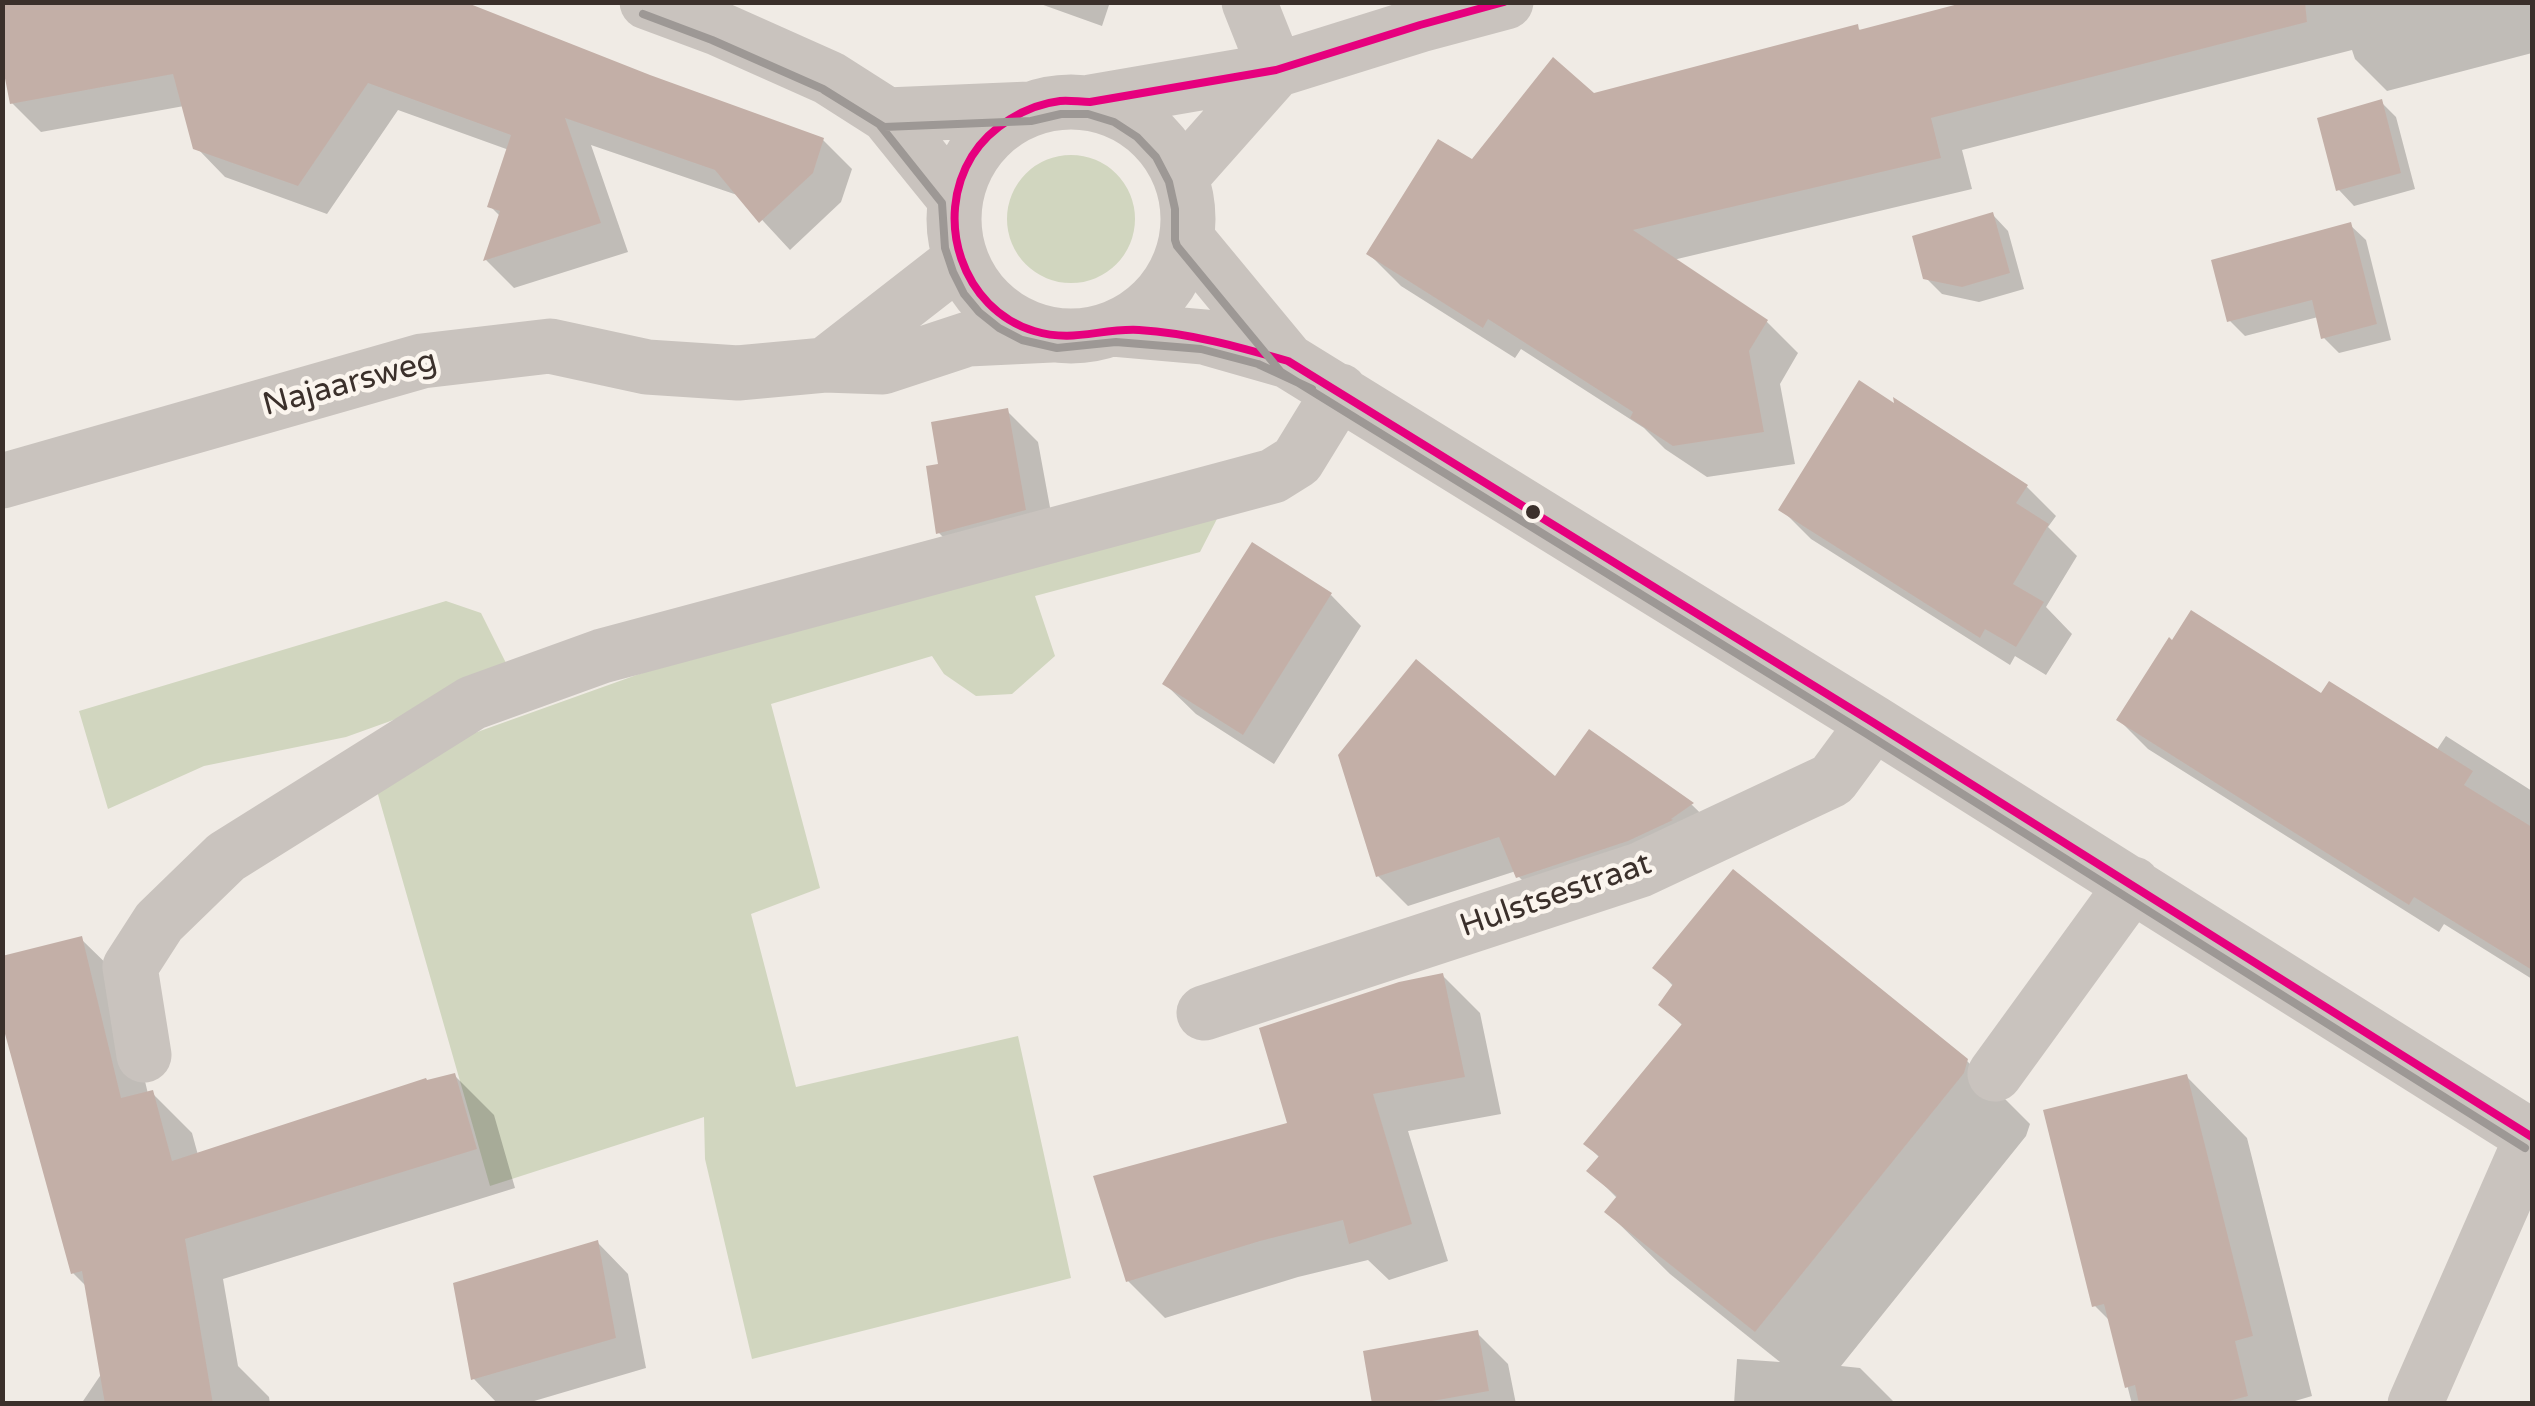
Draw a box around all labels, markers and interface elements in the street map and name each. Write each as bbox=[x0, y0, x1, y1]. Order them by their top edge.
street label: Najaarsweg bbox=[259, 342, 441, 426]
unlabelled marker bbox=[1523, 502, 1543, 522]
street label: Hulstsestraat bbox=[1455, 845, 1657, 947]

